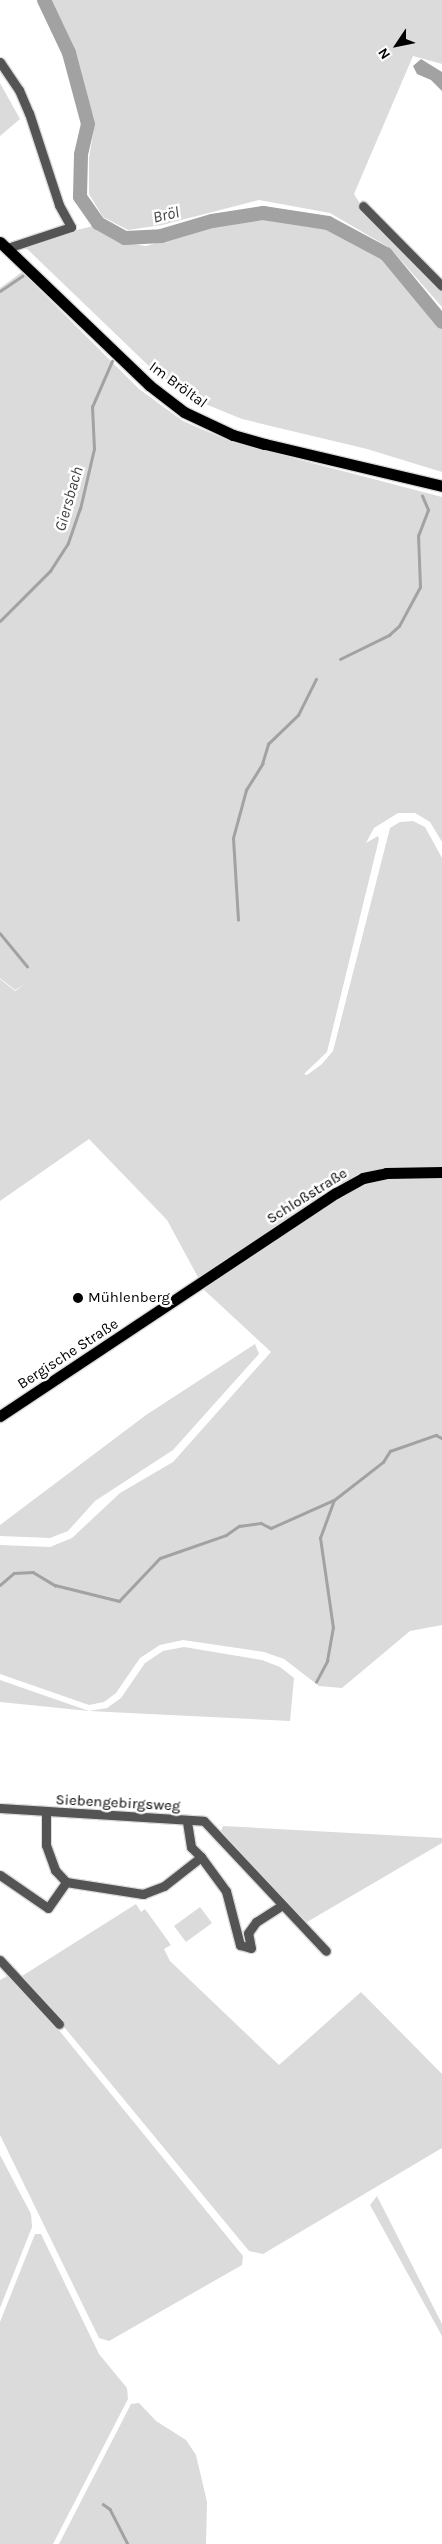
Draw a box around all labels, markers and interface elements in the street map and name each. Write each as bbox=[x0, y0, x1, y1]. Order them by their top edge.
north arrow bbox=[372, 20, 422, 70]
text: N bbox=[374, 45, 394, 63]
water label: Bröl bbox=[151, 203, 181, 227]
street label: Im Bröltal bbox=[146, 358, 210, 412]
water label: Giersbach bbox=[51, 464, 87, 534]
street label: Schloßstraße bbox=[263, 1164, 351, 1228]
place label: Mühlenberg bbox=[88, 1289, 170, 1307]
marker: Mühlenberg bbox=[72, 1292, 84, 1304]
street label: Bergische Straße bbox=[14, 1315, 122, 1393]
street label: Siebengebirgsweg bbox=[55, 1791, 181, 1815]

